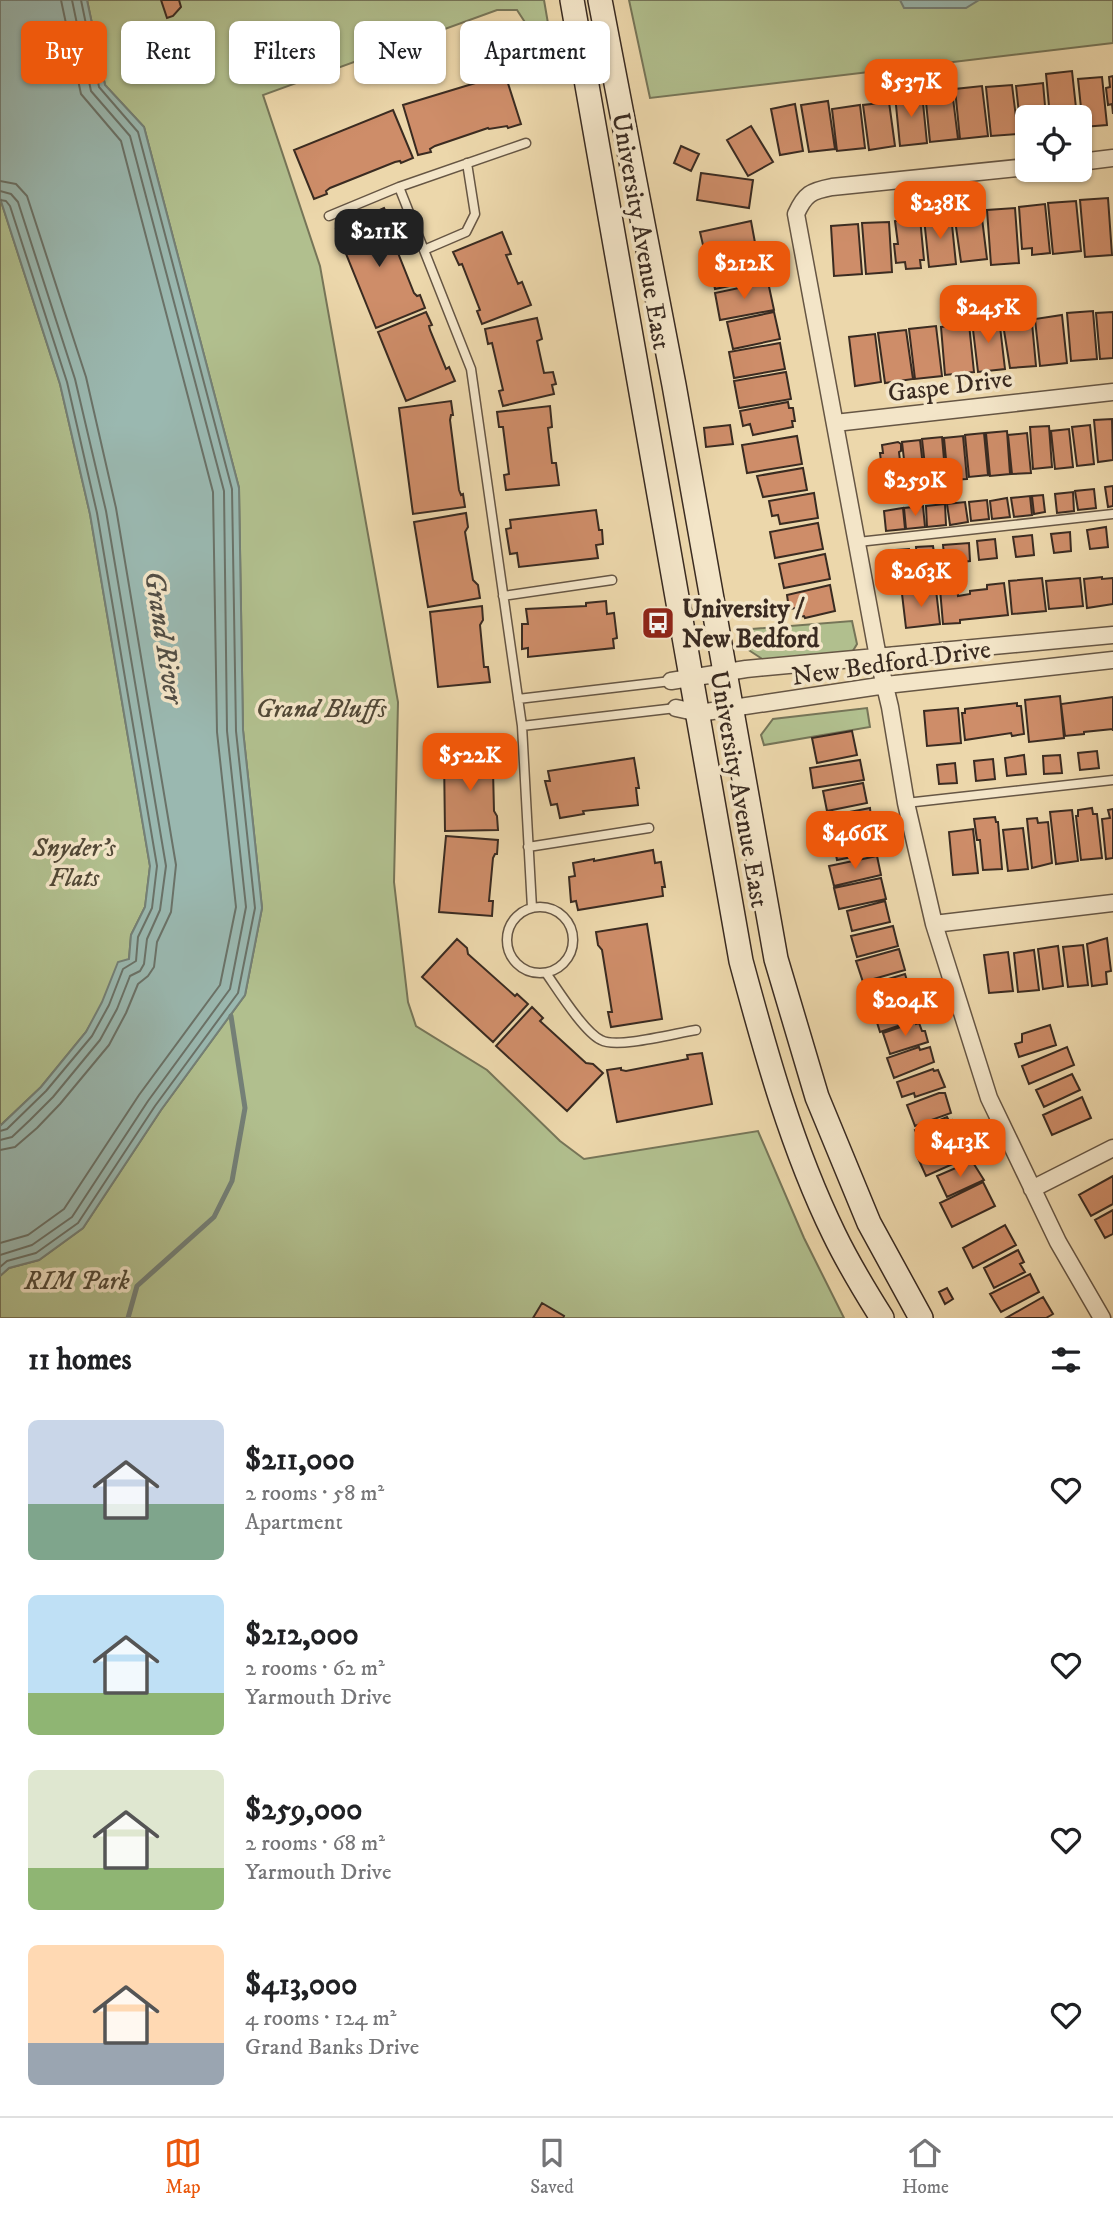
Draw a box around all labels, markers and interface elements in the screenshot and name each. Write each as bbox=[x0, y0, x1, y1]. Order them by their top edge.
chip: Buy bbox=[21, 21, 107, 84]
chip: Rent bbox=[121, 21, 215, 84]
chip: Filters bbox=[229, 21, 340, 84]
chip: New bbox=[354, 21, 446, 84]
chip: Apartment bbox=[460, 21, 610, 84]
pin: $537K bbox=[862, 60, 960, 119]
text: $537K bbox=[881, 67, 941, 96]
map controls bbox=[1015, 105, 1092, 182]
button: locate bbox=[1015, 105, 1092, 182]
street label: University Avenue East bbox=[603, 110, 678, 352]
pin: $238K bbox=[891, 182, 989, 241]
text: $238K bbox=[910, 189, 970, 218]
pin: $211K bbox=[330, 210, 428, 269]
text: $211K bbox=[351, 217, 407, 246]
pin: $212K bbox=[695, 242, 793, 301]
text: $212K bbox=[714, 249, 774, 278]
pin: $245K bbox=[939, 286, 1037, 345]
text: $245K bbox=[956, 293, 1020, 322]
street label: Gaspe Drive bbox=[886, 362, 1014, 410]
pin: $259K bbox=[866, 458, 964, 518]
text: $259K bbox=[884, 466, 946, 495]
pin: $263K bbox=[872, 550, 970, 609]
text: $263K bbox=[891, 557, 951, 586]
water label: Grand River bbox=[136, 568, 192, 708]
place label: University / New Bedford bbox=[682, 593, 820, 656]
bus stop icon: University / New Bedford bbox=[639, 604, 677, 642]
street label: New Bedford Drive bbox=[790, 633, 993, 694]
street label: University Avenue East bbox=[701, 668, 776, 910]
park label: Grand Bluffs bbox=[256, 693, 387, 726]
pin: $522K bbox=[421, 734, 519, 793]
text: $522K bbox=[439, 741, 501, 770]
pin: $466K bbox=[806, 812, 904, 871]
text: $466K bbox=[822, 819, 888, 848]
park label: Snyder's Flats bbox=[32, 832, 117, 895]
pin: $204K bbox=[856, 978, 954, 1038]
text: $204K bbox=[872, 986, 938, 1015]
pin: $413K bbox=[911, 1120, 1009, 1179]
text: $413K bbox=[931, 1127, 989, 1156]
park label: RIM Park bbox=[23, 1265, 130, 1298]
icon: filters bbox=[1047, 1341, 1085, 1379]
text: 11 homes bbox=[28, 1342, 132, 1379]
text: $211,000 bbox=[245, 1442, 355, 1479]
icon: home bbox=[84, 1448, 168, 1532]
icon: heart bbox=[1047, 1471, 1085, 1509]
text: 2 rooms · 58 m² bbox=[245, 1479, 384, 1508]
text: Apartment bbox=[245, 1508, 343, 1537]
text: $212,000 bbox=[245, 1617, 359, 1654]
icon: home bbox=[84, 1623, 168, 1707]
icon: heart bbox=[1047, 1646, 1085, 1684]
text: 2 rooms · 62 m² bbox=[245, 1654, 385, 1683]
text: Yarmouth Drive bbox=[245, 1683, 391, 1712]
text: $259,000 bbox=[245, 1792, 362, 1829]
icon: home bbox=[84, 1798, 168, 1882]
icon: heart bbox=[1047, 1821, 1085, 1859]
text: 2 rooms · 68 m² bbox=[245, 1829, 385, 1858]
text: Yarmouth Drive bbox=[245, 1858, 391, 1887]
text: $413,000 bbox=[245, 1967, 357, 2004]
icon: home bbox=[84, 1973, 168, 2057]
icon: heart bbox=[1047, 1996, 1085, 2034]
text: 4 rooms · 124 m² bbox=[245, 2004, 396, 2033]
text: Grand Banks Drive bbox=[245, 2033, 419, 2062]
tab: Map bbox=[164, 2134, 202, 2199]
tab: Saved bbox=[530, 2134, 574, 2199]
tab: Home bbox=[902, 2134, 949, 2199]

